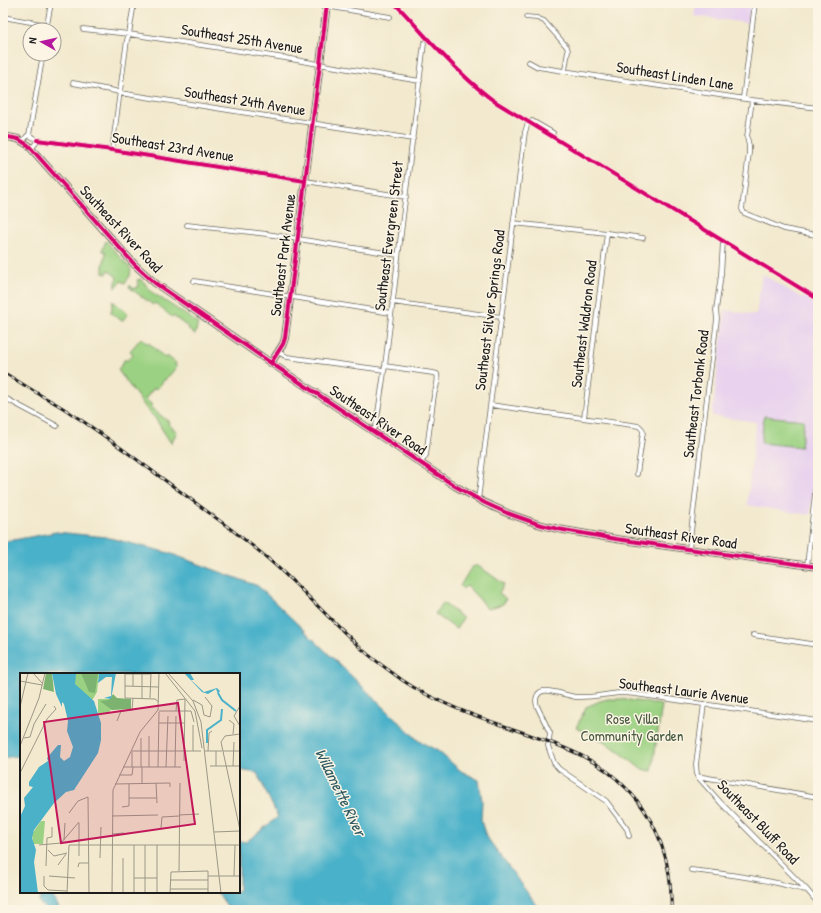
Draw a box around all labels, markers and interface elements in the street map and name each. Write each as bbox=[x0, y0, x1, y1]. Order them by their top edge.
street label: Southeast 25th Avenue bbox=[180, 19, 304, 58]
north arrow bbox=[22, 22, 62, 62]
text: N bbox=[25, 37, 39, 44]
street label: Southeast Linden Lane bbox=[615, 56, 735, 95]
street label: Southeast 24th Avenue bbox=[183, 81, 307, 120]
street label: Southeast 23rd Avenue bbox=[110, 126, 236, 167]
street label: Southeast Evergreen Street bbox=[369, 159, 408, 312]
street label: Southeast River Road bbox=[75, 180, 168, 277]
street label: Southeast Park Avenue bbox=[265, 192, 300, 317]
street label: Southeast Silver Springs Road bbox=[469, 228, 510, 391]
street label: Southeast Waldron Road bbox=[565, 259, 602, 389]
street label: Southeast Torbank Road bbox=[677, 329, 714, 459]
street label: Southeast River Road bbox=[326, 379, 431, 460]
street label: Southeast River Road bbox=[624, 517, 738, 554]
street label: Southeast Laurie Avenue bbox=[618, 672, 750, 709]
inset map bbox=[20, 673, 240, 893]
park label: Rose Villa Community Garden bbox=[580, 708, 684, 746]
water label: Willamette River bbox=[310, 745, 372, 841]
street label: Southeast Bluff Road bbox=[713, 775, 804, 869]

